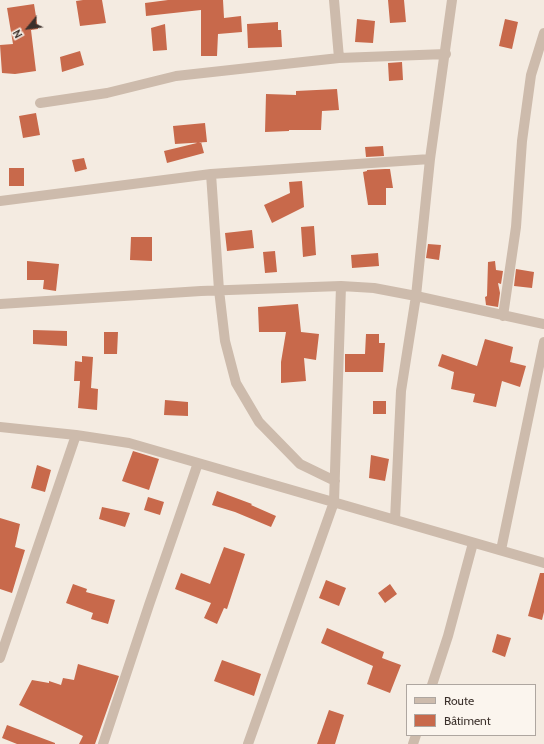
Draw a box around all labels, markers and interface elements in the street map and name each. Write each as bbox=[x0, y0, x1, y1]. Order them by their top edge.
north arrow bbox=[8, 8, 48, 48]
text: N bbox=[9, 27, 26, 41]
legend bbox=[406, 684, 536, 736]
text: Route bbox=[444, 693, 474, 708]
text: Bâtiment bbox=[444, 713, 491, 728]

